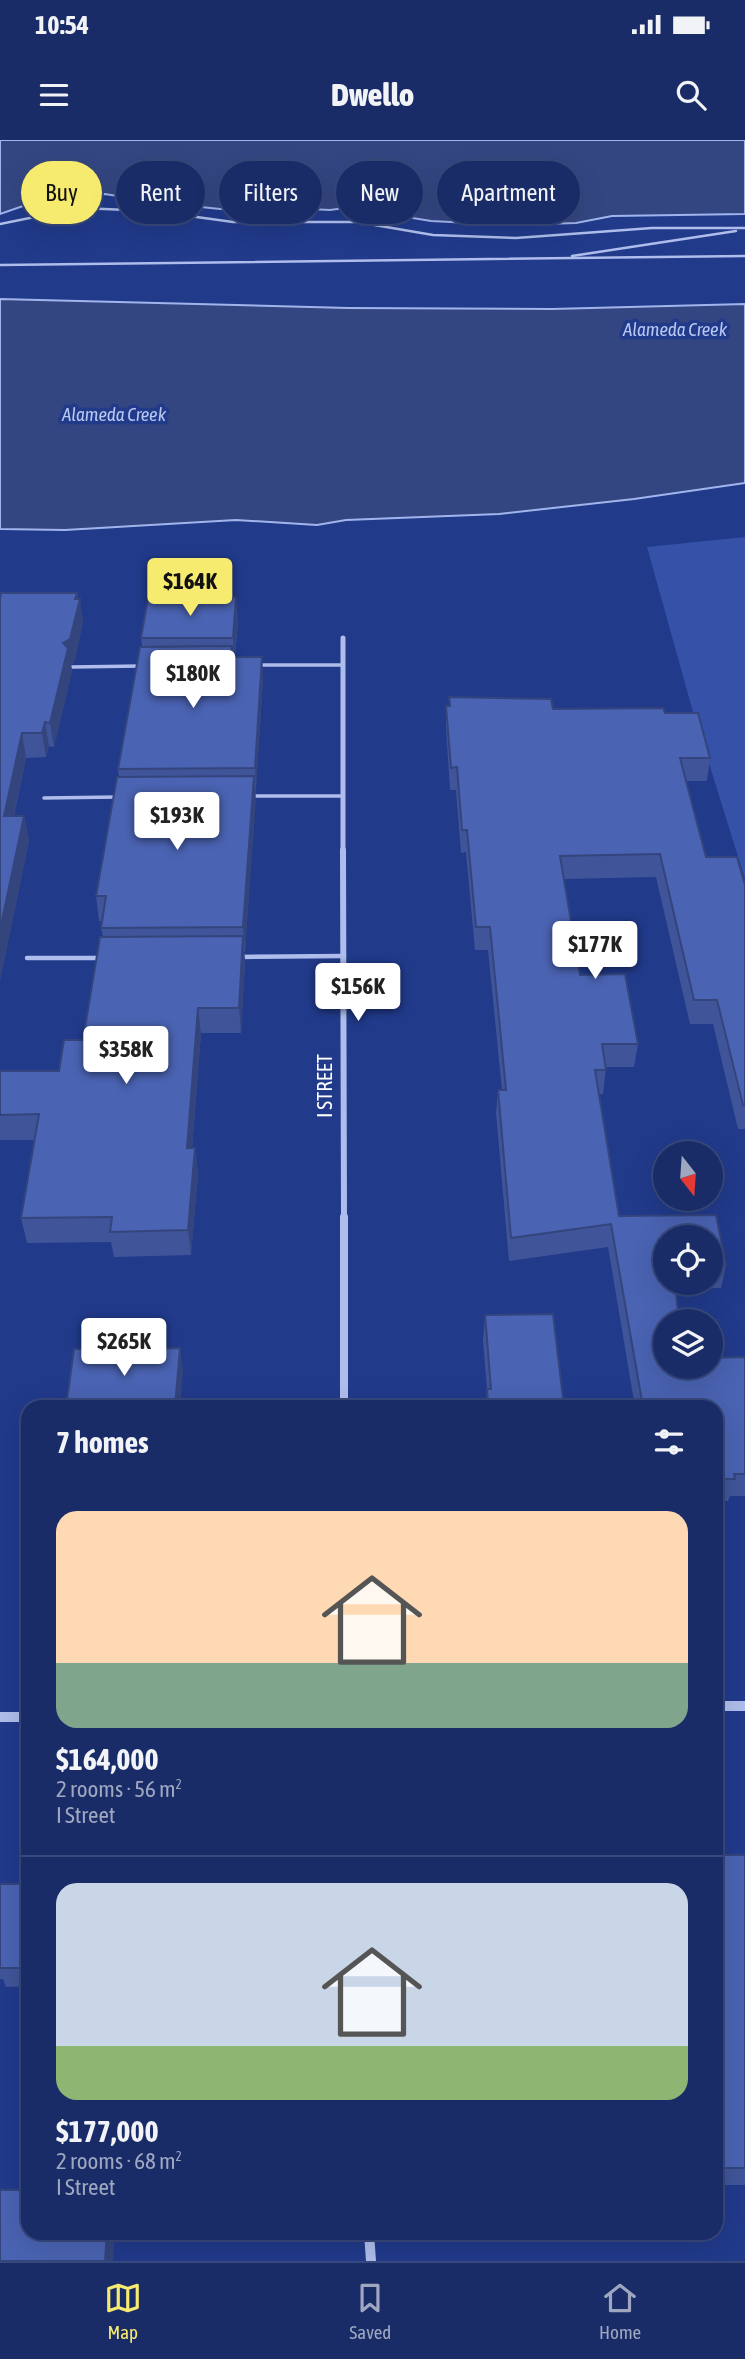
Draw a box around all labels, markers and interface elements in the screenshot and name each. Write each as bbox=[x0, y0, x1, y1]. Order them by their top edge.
text: 10:54 bbox=[35, 10, 89, 40]
icon: menu bbox=[35, 76, 73, 114]
text: Dwello bbox=[331, 76, 414, 113]
icon: search bbox=[672, 76, 710, 114]
chip: Buy bbox=[21, 161, 102, 224]
chip: Rent bbox=[116, 161, 205, 224]
chip: Filters bbox=[219, 161, 322, 224]
chip: New bbox=[336, 161, 423, 224]
chip: Apartment bbox=[437, 161, 580, 224]
water label: Alameda Creek bbox=[622, 318, 728, 340]
water label: Alameda Creek bbox=[61, 403, 167, 425]
pin: $164K bbox=[141, 559, 239, 618]
text: $164K bbox=[163, 568, 217, 594]
pin: $180K bbox=[144, 650, 242, 710]
text: $180K bbox=[166, 660, 220, 686]
pin: $193K bbox=[128, 792, 226, 852]
text: $193K bbox=[150, 802, 204, 828]
pin: $177K bbox=[546, 922, 644, 981]
text: $177K bbox=[568, 931, 622, 957]
pin: $156K bbox=[309, 964, 407, 1023]
text: $156K bbox=[331, 973, 385, 999]
pin: $358K bbox=[77, 1026, 175, 1086]
text: $358K bbox=[99, 1036, 153, 1062]
street label: I STREET bbox=[312, 1054, 336, 1118]
north arrow bbox=[653, 1141, 723, 1211]
map controls bbox=[653, 1141, 723, 1379]
button: locate bbox=[653, 1225, 723, 1295]
button: layers bbox=[653, 1309, 723, 1379]
pin: $265K bbox=[75, 1318, 173, 1378]
text: $265K bbox=[97, 1328, 151, 1354]
icon: filters bbox=[650, 1423, 688, 1461]
text: 7 homes bbox=[56, 1425, 149, 1459]
icon: home bbox=[309, 1557, 435, 1683]
text: $164,000 bbox=[56, 1742, 159, 1776]
text: 2 rooms · 56 m² bbox=[56, 1776, 182, 1802]
text: I Street bbox=[56, 1802, 115, 1828]
icon: home bbox=[309, 1929, 435, 2055]
text: $177,000 bbox=[56, 2114, 159, 2148]
text: 2 rooms · 68 m² bbox=[56, 2148, 182, 2174]
text: I Street bbox=[56, 2174, 115, 2200]
tab: Map bbox=[104, 2279, 142, 2343]
tab: Saved bbox=[349, 2279, 391, 2343]
tab: Home bbox=[599, 2279, 641, 2343]

